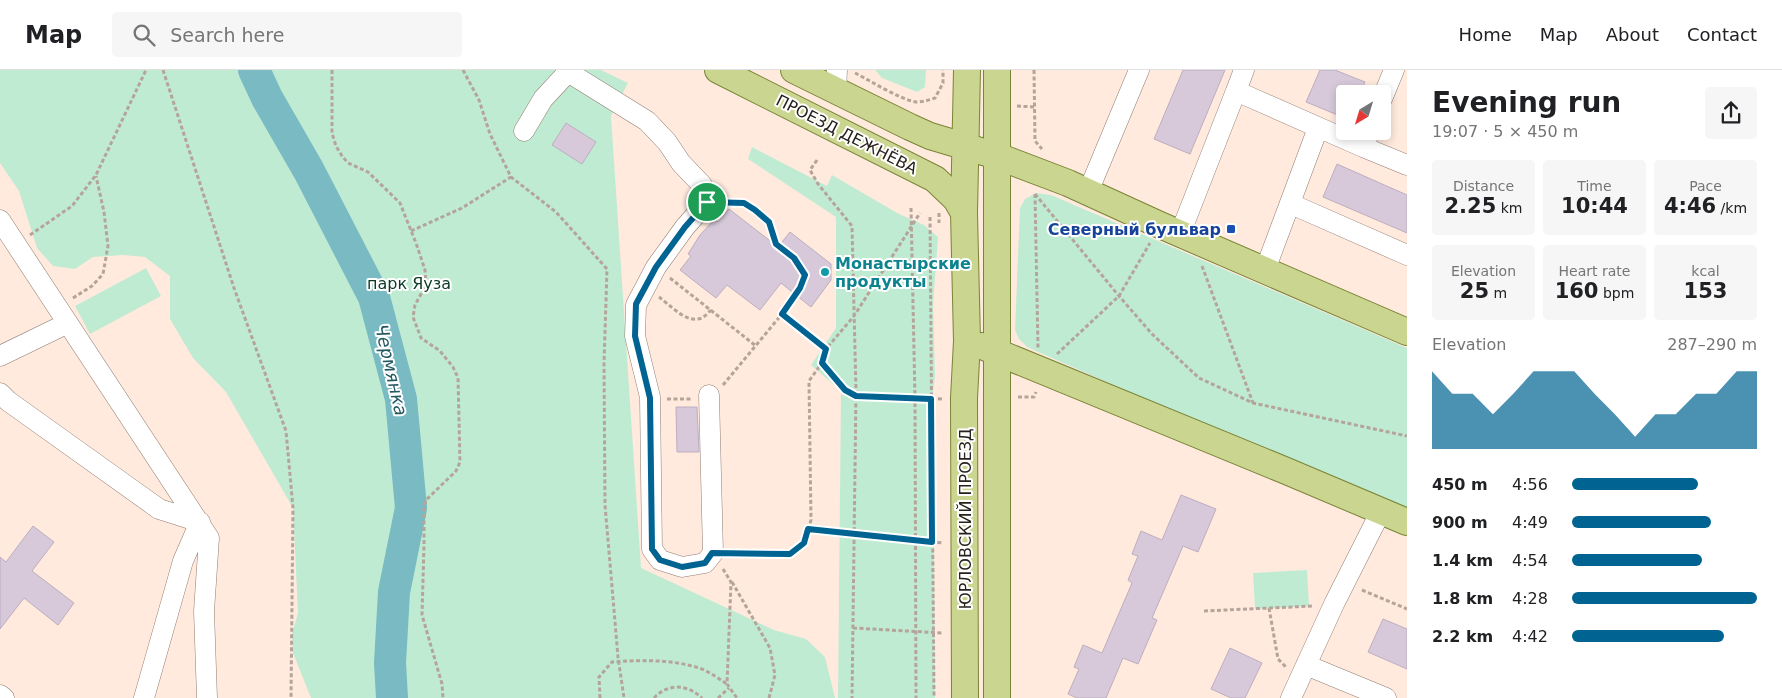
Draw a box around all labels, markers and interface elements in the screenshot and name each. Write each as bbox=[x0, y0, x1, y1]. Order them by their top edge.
search box bbox=[112, 12, 462, 57]
text: Map bbox=[25, 21, 82, 49]
icon: search bbox=[130, 21, 158, 49]
text: Search here bbox=[170, 24, 284, 46]
text: Home bbox=[1459, 24, 1512, 45]
text: Map bbox=[1540, 24, 1578, 45]
text: About bbox=[1606, 24, 1659, 45]
text: Contact bbox=[1687, 24, 1757, 45]
north arrow bbox=[1336, 85, 1391, 140]
map controls bbox=[1336, 85, 1391, 140]
text: Evening run bbox=[1432, 86, 1621, 119]
button: share bbox=[1705, 87, 1757, 139]
street label: ПРОЕЗД ДЕЖНЁВА bbox=[773, 91, 921, 178]
text: 19:07 · 5 × 450 m bbox=[1432, 122, 1578, 141]
text: Distance bbox=[1453, 178, 1514, 194]
text: Time bbox=[1577, 178, 1612, 194]
text: Pace bbox=[1689, 178, 1722, 194]
pin bbox=[686, 181, 728, 223]
icon: arrive bbox=[693, 188, 721, 216]
text: 2.25 bbox=[1444, 194, 1496, 218]
text: 10:44 bbox=[1561, 194, 1628, 218]
text: 4:46 bbox=[1664, 194, 1716, 218]
text: km bbox=[1496, 200, 1523, 216]
text: /km bbox=[1716, 200, 1747, 216]
place label: Северный бульвар bbox=[1048, 220, 1221, 239]
marker: Северный бульвар bbox=[1225, 223, 1237, 235]
place label: Монастырские продукты bbox=[835, 254, 971, 291]
text: Elevation bbox=[1451, 263, 1516, 279]
text: Heart rate bbox=[1559, 263, 1630, 279]
text: kcal bbox=[1691, 263, 1720, 279]
marker: Монастырские продукты bbox=[819, 266, 831, 278]
park label: парк Яуза bbox=[367, 274, 451, 293]
text: 25 bbox=[1460, 279, 1489, 303]
text: 160 bbox=[1555, 279, 1598, 303]
text: 153 bbox=[1684, 279, 1727, 303]
text: m bbox=[1489, 285, 1507, 301]
text: bpm bbox=[1598, 285, 1634, 301]
water label: Чермянка bbox=[371, 322, 412, 418]
text: Elevation bbox=[1432, 335, 1506, 354]
text: 287–290 m bbox=[1667, 335, 1757, 354]
street label: ЮРЛОВСКИЙ ПРОЕЗД bbox=[956, 428, 975, 610]
text: 450 m bbox=[1432, 475, 1488, 494]
text: 4:56 bbox=[1512, 475, 1548, 494]
text: 900 m bbox=[1432, 513, 1488, 532]
text: 4:49 bbox=[1512, 513, 1548, 532]
text: 1.4 km bbox=[1432, 551, 1493, 570]
text: 4:54 bbox=[1512, 551, 1548, 570]
text: 1.8 km bbox=[1432, 589, 1493, 608]
text: 4:28 bbox=[1512, 589, 1548, 608]
text: 2.2 km bbox=[1432, 627, 1493, 646]
text: 4:42 bbox=[1512, 627, 1548, 646]

